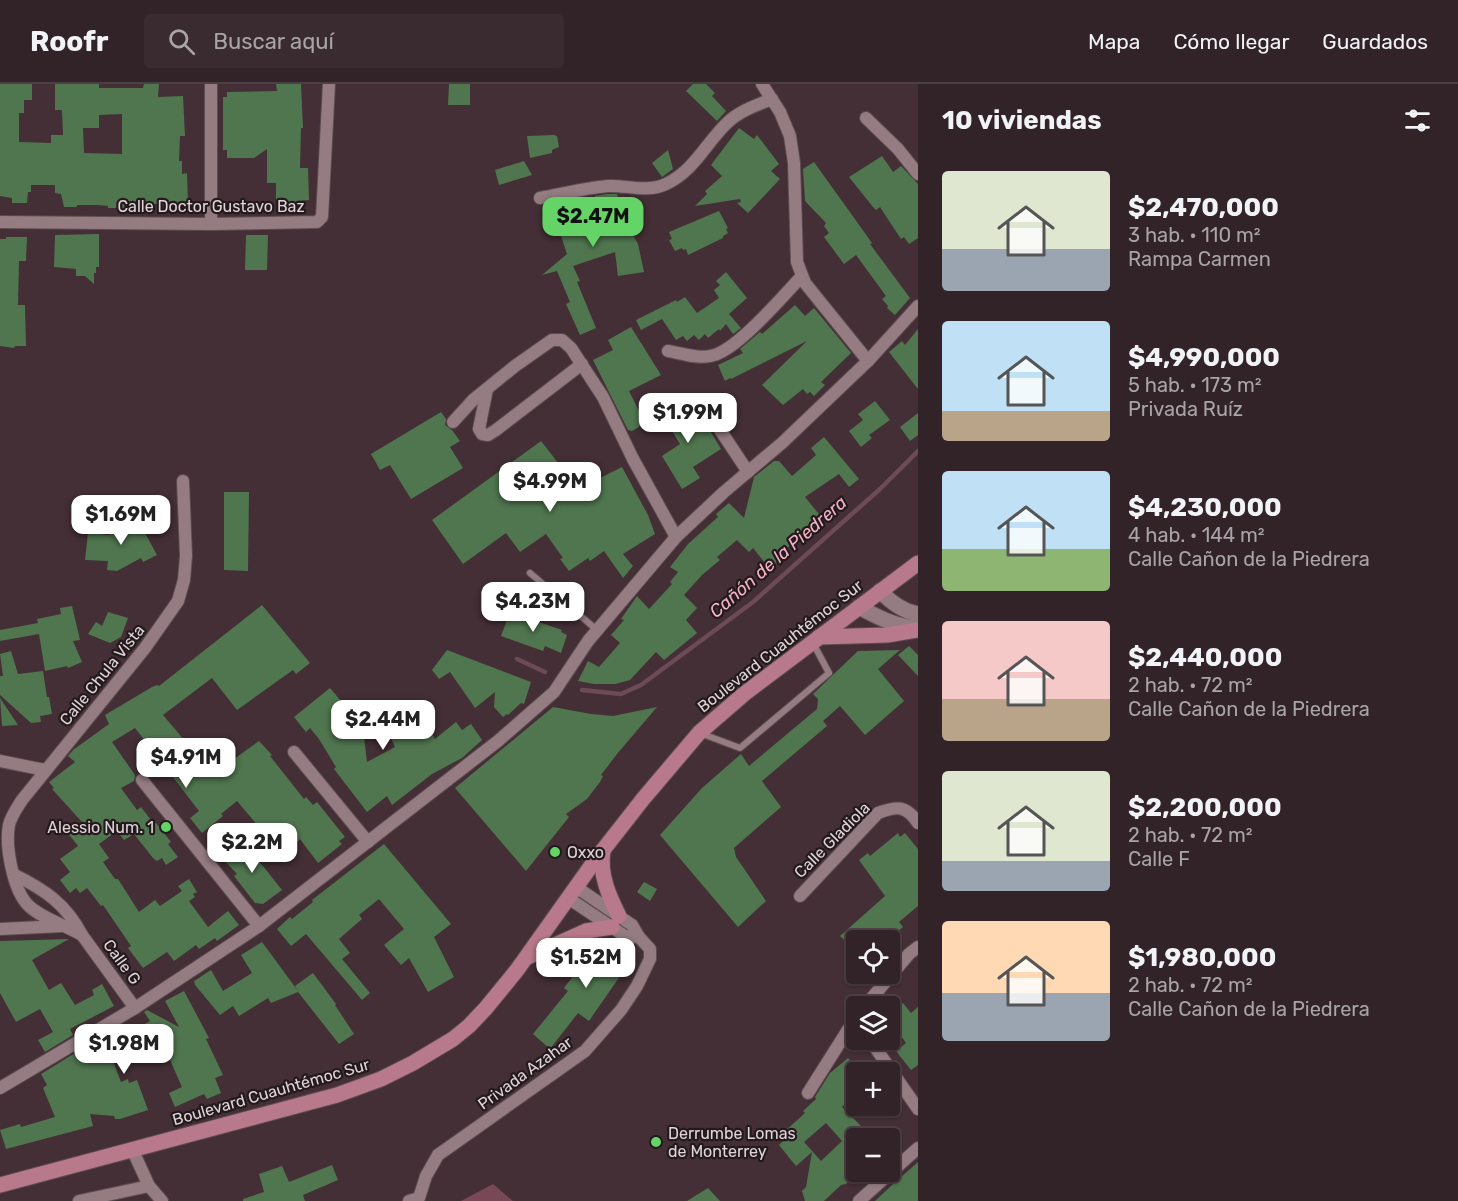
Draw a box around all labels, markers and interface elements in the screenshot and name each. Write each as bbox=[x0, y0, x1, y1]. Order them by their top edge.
search box bbox=[144, 14, 564, 68]
text: Roofr bbox=[30, 25, 108, 58]
icon: search bbox=[165, 25, 198, 58]
text: Buscar aquí bbox=[213, 28, 334, 55]
text: Mapa bbox=[1088, 29, 1140, 54]
text: Cómo llegar bbox=[1173, 29, 1289, 54]
text: Guardados bbox=[1322, 29, 1428, 54]
icon: filters bbox=[1401, 104, 1434, 137]
text: 10 viviendas bbox=[942, 105, 1102, 136]
text: $2,470,000 bbox=[1128, 192, 1279, 223]
icon: home bbox=[990, 195, 1062, 267]
street label: Calle Doctor Gustavo Baz bbox=[117, 197, 305, 216]
pin: $2.47M bbox=[544, 197, 642, 248]
text: $2.47M bbox=[556, 204, 630, 228]
text: 3 hab. · 110 m² bbox=[1128, 223, 1261, 247]
text: Rampa Carmen bbox=[1128, 247, 1271, 271]
text: $4,990,000 bbox=[1128, 342, 1280, 373]
icon: home bbox=[990, 345, 1062, 417]
text: 5 hab. · 173 m² bbox=[1128, 373, 1262, 397]
pin: $1.99M bbox=[639, 393, 737, 444]
text: Privada Ruíz bbox=[1128, 397, 1243, 421]
text: $1.99M bbox=[653, 400, 723, 424]
pin: $4.99M bbox=[501, 462, 599, 513]
text: $4.99M bbox=[513, 469, 587, 493]
water label: Cañón de la Piedrera bbox=[705, 491, 851, 623]
text: $4,230,000 bbox=[1128, 492, 1282, 523]
pin: $1.69M bbox=[72, 495, 170, 546]
icon: home bbox=[990, 495, 1062, 567]
text: $1.69M bbox=[85, 502, 157, 526]
text: 4 hab. · 144 m² bbox=[1128, 523, 1265, 547]
text: Calle Cañon de la Piedrera bbox=[1128, 547, 1370, 571]
street label: Boulevard Cuauhtémoc Sur bbox=[694, 576, 866, 716]
pin: $4.23M bbox=[484, 582, 582, 633]
text: $4.23M bbox=[495, 589, 571, 613]
street label: Calle Chula Vista bbox=[56, 621, 148, 729]
text: $2,440,000 bbox=[1128, 642, 1282, 673]
icon: home bbox=[990, 645, 1062, 717]
text: 2 hab. · 72 m² bbox=[1128, 673, 1253, 697]
text: Calle Cañon de la Piedrera bbox=[1128, 697, 1370, 721]
pin: $2.44M bbox=[334, 700, 432, 751]
text: $2.44M bbox=[345, 707, 421, 731]
pin: $4.91M bbox=[137, 738, 235, 789]
text: $4.91M bbox=[150, 745, 222, 769]
text: $2,200,000 bbox=[1128, 792, 1282, 823]
icon: home bbox=[990, 795, 1062, 867]
street label: Calle Gladiola bbox=[790, 798, 874, 882]
place label: Alessio Num. 1 bbox=[47, 818, 154, 837]
marker: Alessio Num. 1 bbox=[159, 820, 173, 834]
pin: $2.2M bbox=[210, 823, 294, 874]
text: 2 hab. · 72 m² bbox=[1128, 823, 1253, 847]
text: $2.2M bbox=[221, 830, 283, 854]
place label: Oxxo bbox=[567, 843, 604, 862]
marker: Oxxo bbox=[548, 845, 562, 859]
text: Calle F bbox=[1128, 847, 1190, 871]
map controls bbox=[846, 930, 900, 1182]
button: locate bbox=[846, 930, 900, 984]
street label: Calle G bbox=[99, 936, 145, 988]
pin: $1.52M bbox=[537, 938, 635, 989]
text: $1,980,000 bbox=[1128, 942, 1276, 973]
text: $1.52M bbox=[550, 945, 622, 969]
icon: home bbox=[990, 945, 1062, 1017]
text: 2 hab. · 72 m² bbox=[1128, 973, 1253, 997]
button: layers bbox=[846, 996, 900, 1050]
text: Calle Cañon de la Piedrera bbox=[1128, 997, 1370, 1021]
pin: $1.98M bbox=[75, 1024, 173, 1075]
text: $1.98M bbox=[88, 1031, 160, 1055]
street label: Privada Azahar bbox=[474, 1032, 576, 1114]
street label: Boulevard Cuauhtémoc Sur bbox=[170, 1055, 372, 1129]
button: + bbox=[846, 1062, 900, 1116]
place label: Derrumbe Lomas de Monterrey bbox=[668, 1124, 796, 1161]
button: − bbox=[846, 1128, 900, 1182]
marker: Derrumbe Lomas de Monterrey bbox=[649, 1135, 663, 1149]

